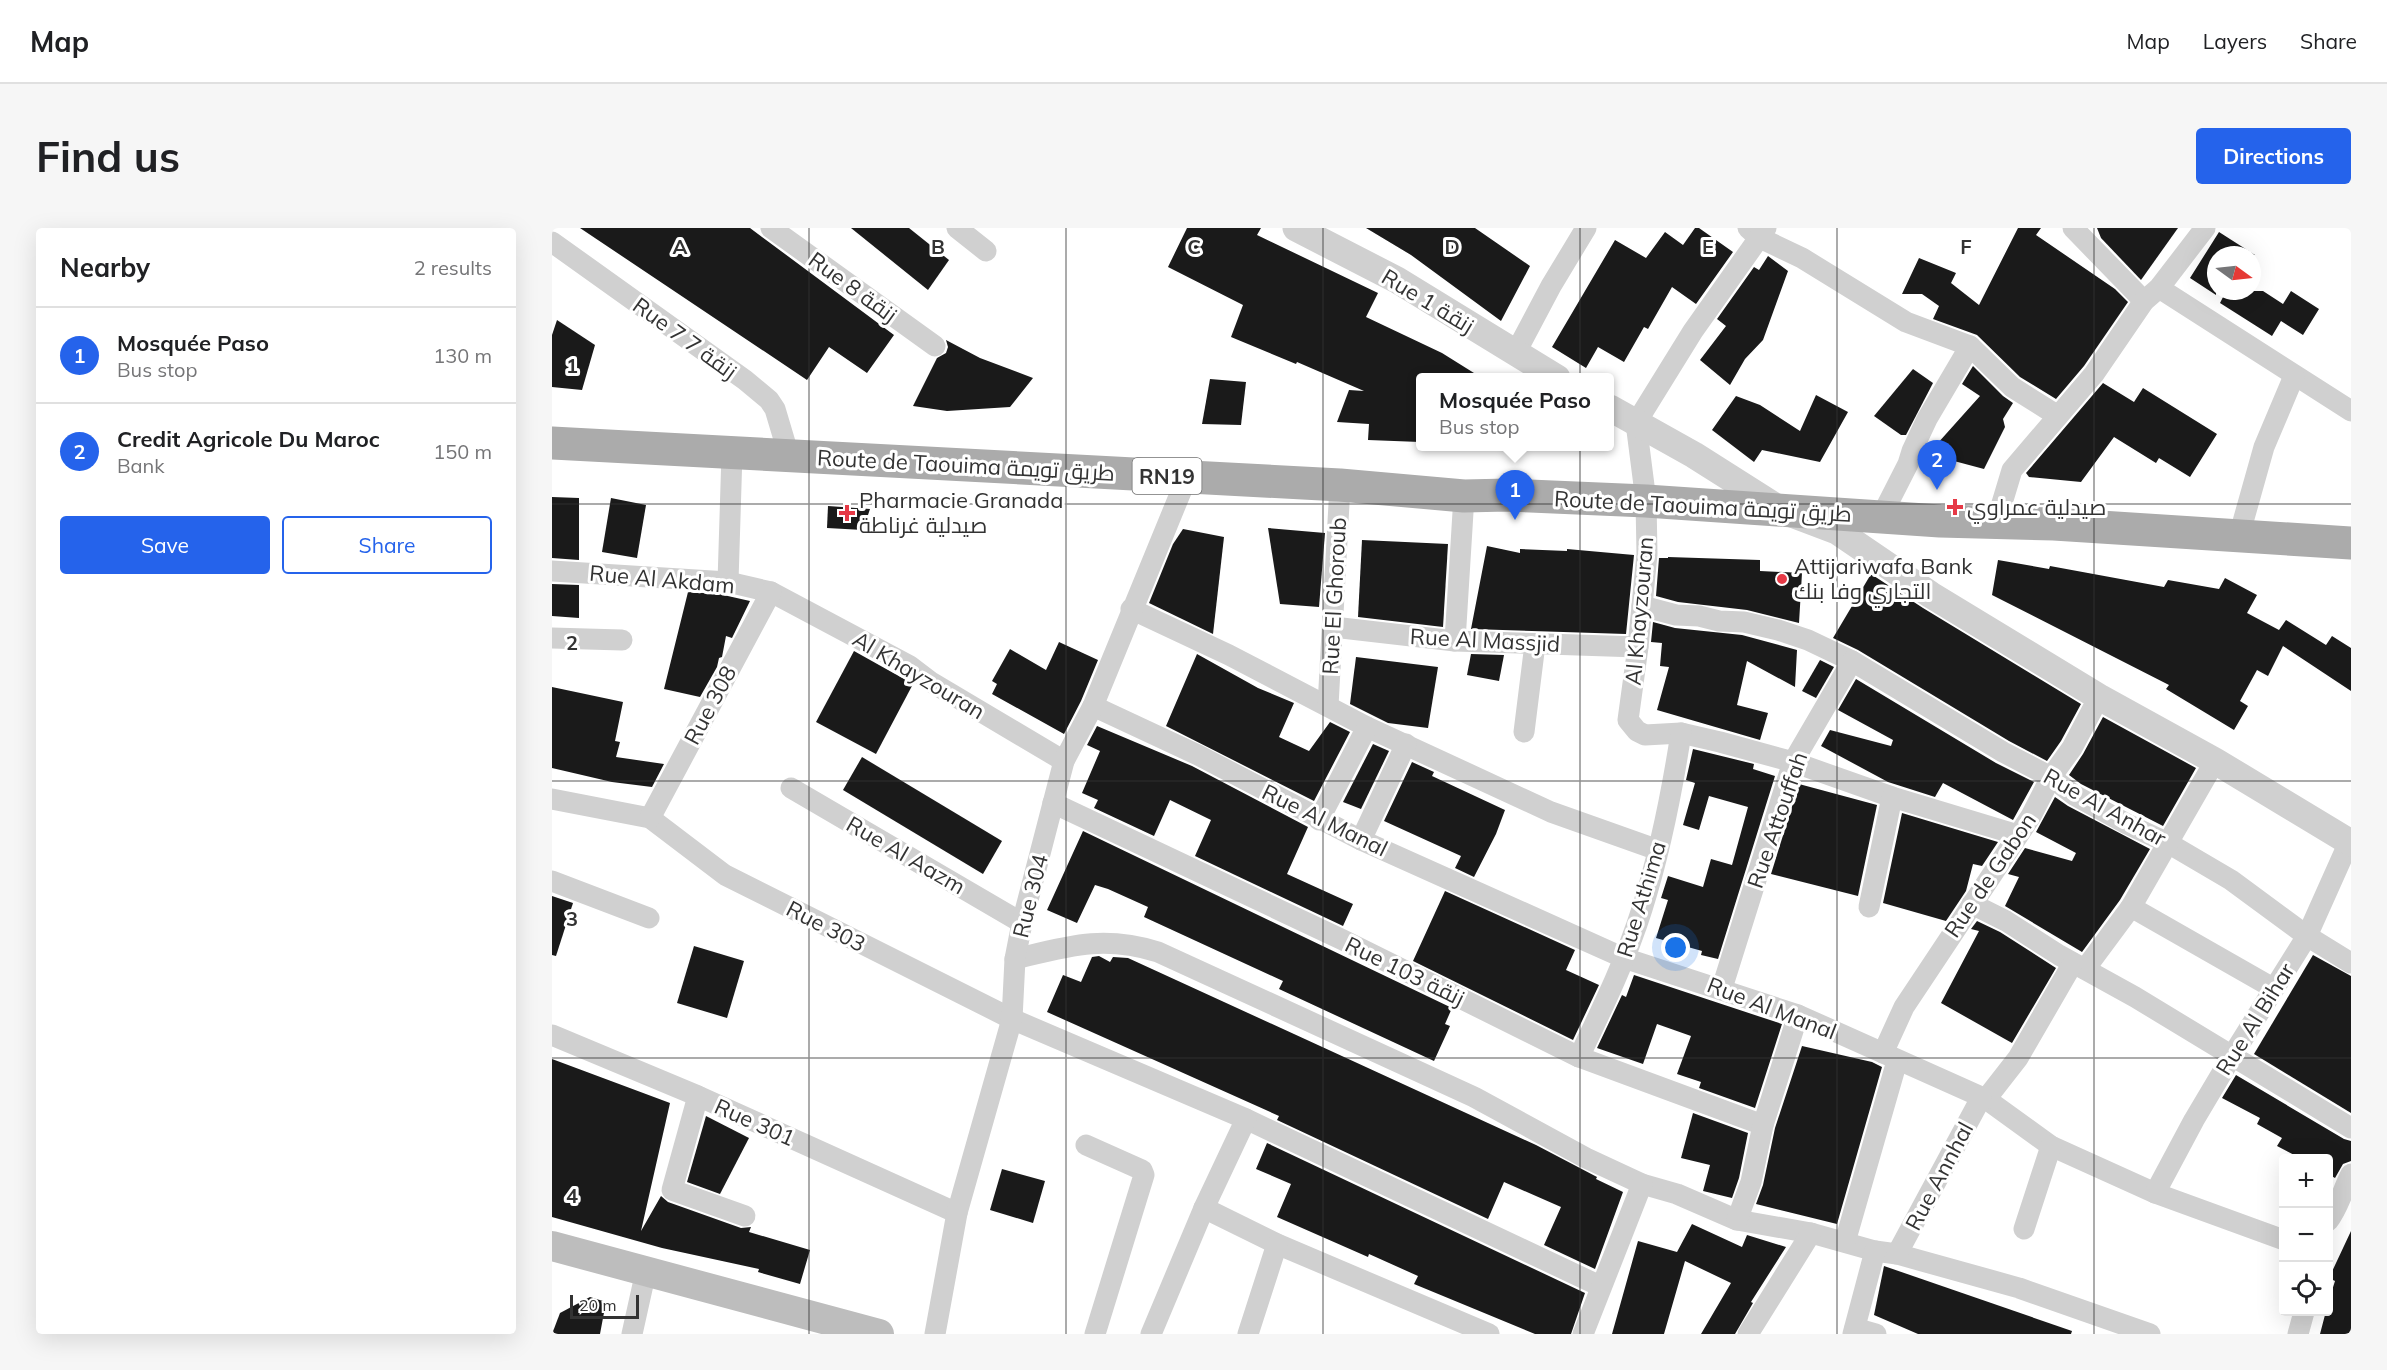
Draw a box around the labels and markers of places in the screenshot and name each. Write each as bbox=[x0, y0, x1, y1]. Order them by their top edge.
pin: 2 bbox=[1918, 440, 1956, 490]
pin: 1 bbox=[1496, 470, 1534, 520]
place label: Pharmacie Granada صيدلية غرناطة bbox=[859, 486, 1063, 539]
place label: صيدلية عمراوي bbox=[1967, 493, 2106, 524]
marker: صيدلية عمراوي bbox=[1948, 500, 1962, 514]
marker: Pharmacie Granada صيدلية غرناطة bbox=[840, 506, 854, 520]
place label: Attijariwafa Bank التجاري وفا بنك bbox=[1794, 552, 1973, 608]
marker: Attijariwafa Bank التجاري وفا بنك bbox=[1775, 572, 1789, 586]

